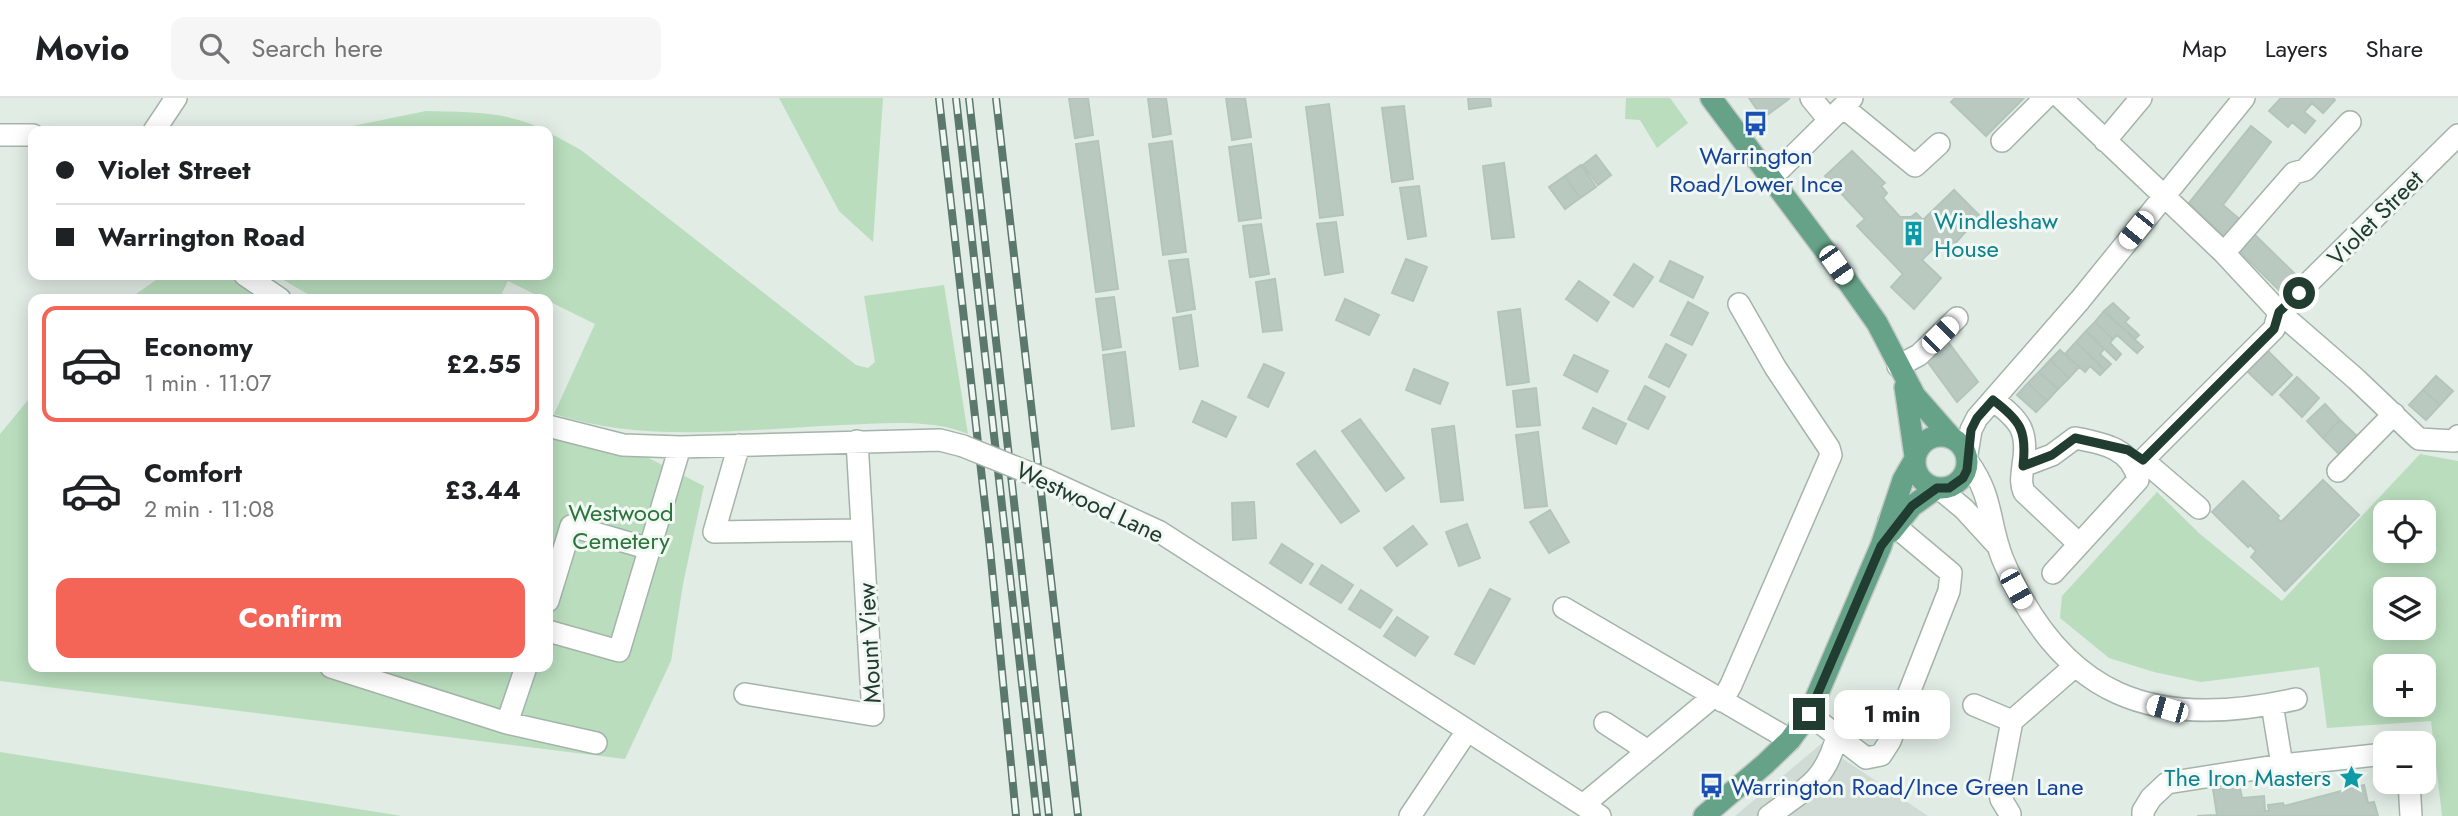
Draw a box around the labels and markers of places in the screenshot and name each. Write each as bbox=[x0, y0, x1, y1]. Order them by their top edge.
bus stop icon: Warrington Road/Lower Ince bbox=[1742, 110, 1770, 138]
place label: Warrington Road/Lower Ince bbox=[1669, 138, 1843, 201]
place label: Windleshaw House bbox=[1934, 203, 2059, 266]
building icon: Windleshaw House bbox=[1900, 220, 1928, 248]
place label: The Iron Masters bbox=[2164, 760, 2331, 795]
place icon: The Iron Masters bbox=[2337, 763, 2365, 791]
place label: Warrington Road/Ince Green Lane bbox=[1731, 769, 2084, 804]
bus stop icon: Warrington Road/Ince Green Lane bbox=[1697, 772, 1725, 800]

